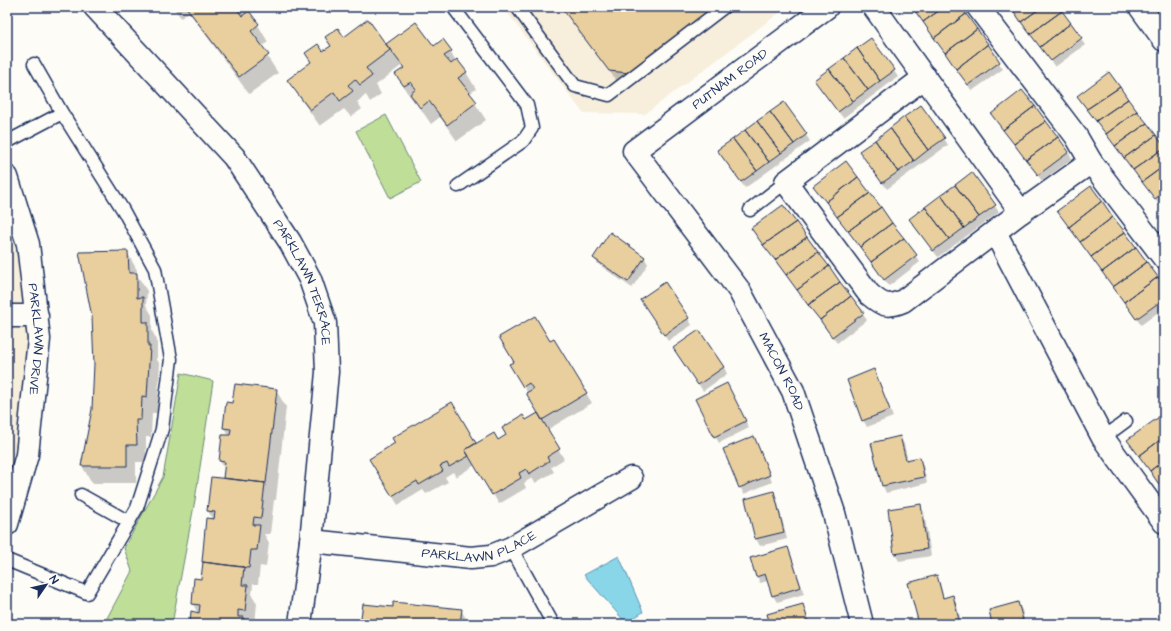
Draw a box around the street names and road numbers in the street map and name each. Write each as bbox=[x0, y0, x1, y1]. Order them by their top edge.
street label: PUTNAM ROAD bbox=[688, 44, 772, 114]
street label: PARKLAWN TERRACE bbox=[268, 216, 335, 346]
street label: PARKLAWN DRIVE bbox=[24, 282, 48, 396]
street label: MACON ROAD bbox=[754, 329, 808, 413]
street label: PARKLAWN PLACE bbox=[421, 526, 540, 567]

